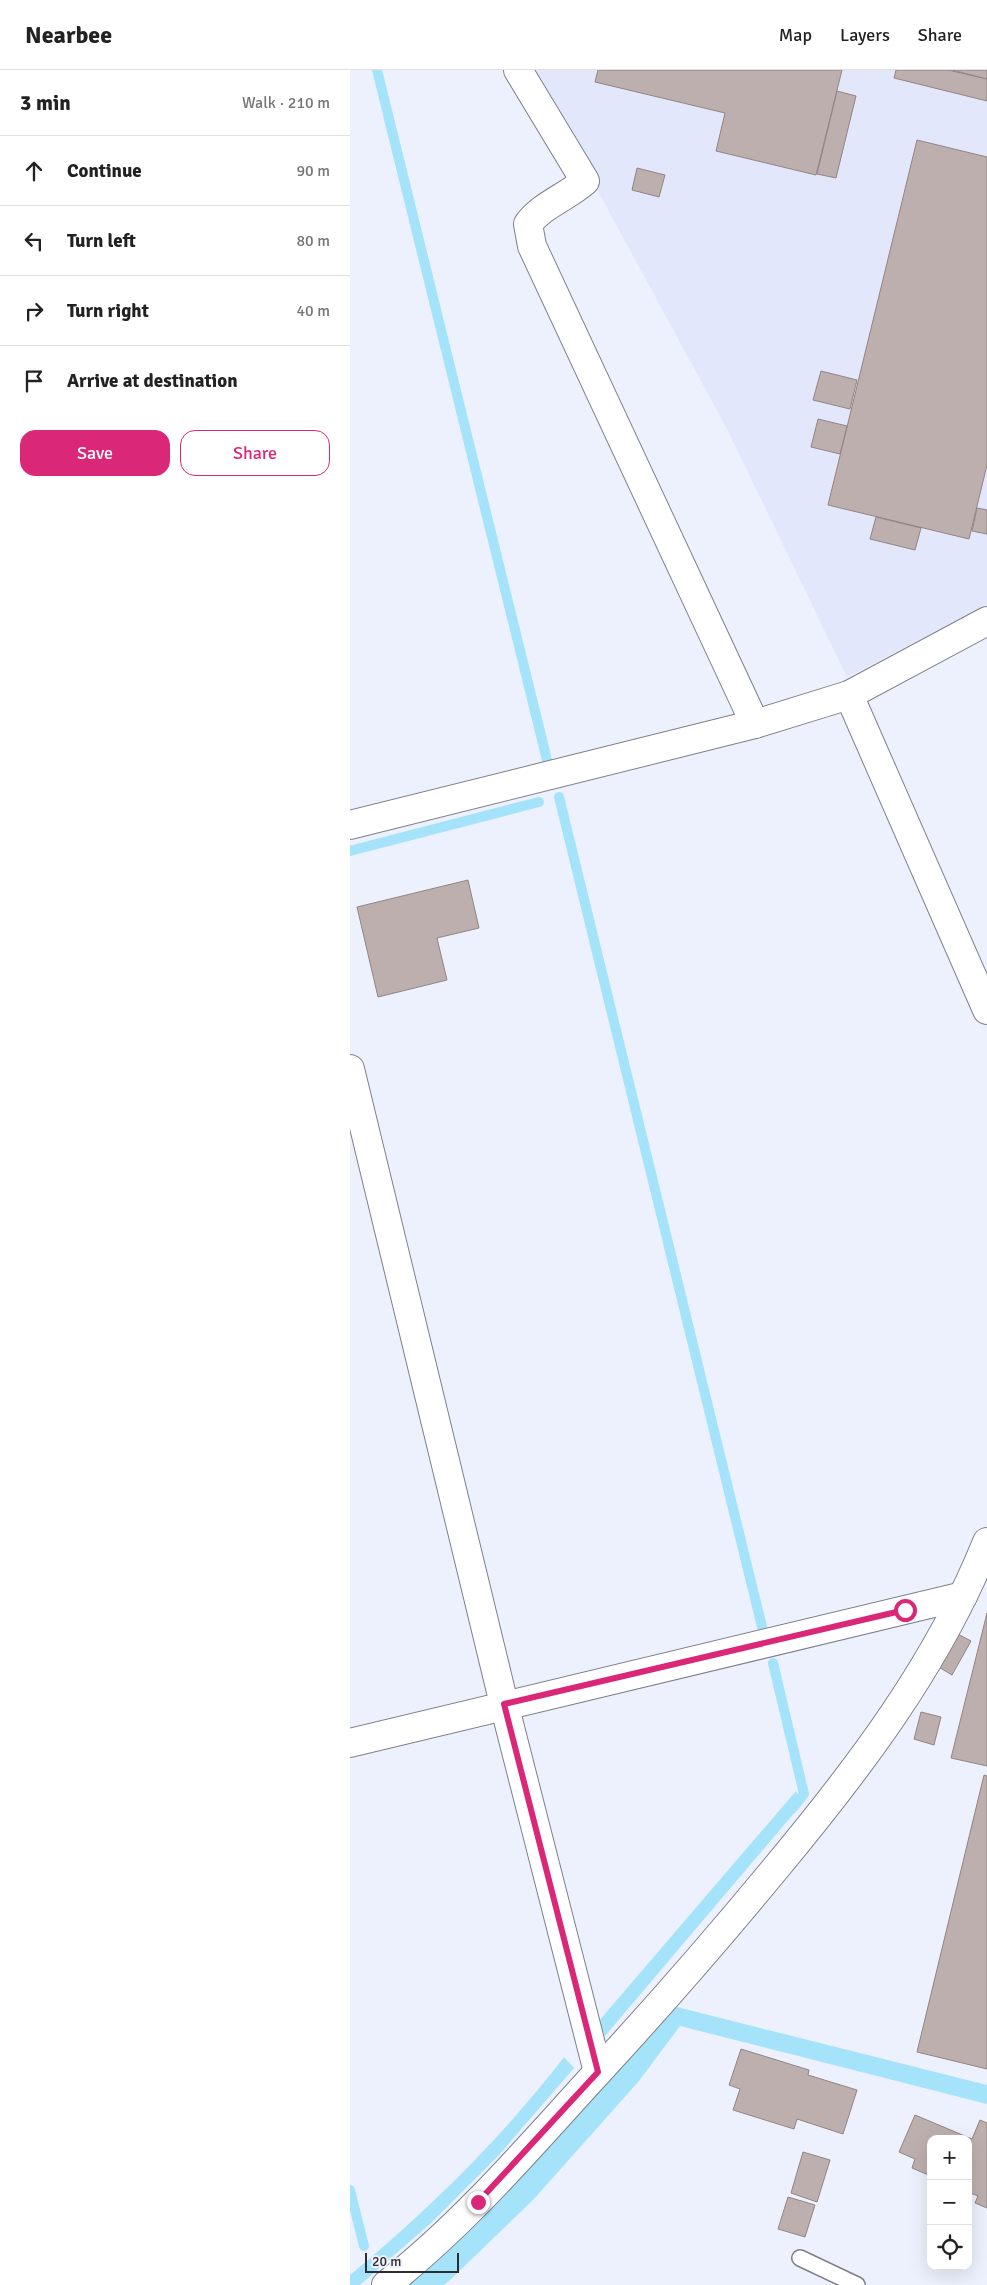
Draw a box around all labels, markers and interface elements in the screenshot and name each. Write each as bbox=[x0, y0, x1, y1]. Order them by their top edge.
text: Nearbee bbox=[25, 20, 112, 50]
text: Map bbox=[779, 24, 812, 46]
text: Layers bbox=[840, 24, 890, 46]
text: Share bbox=[918, 24, 962, 46]
text: 3 min bbox=[20, 90, 71, 116]
text: Walk · 210 m bbox=[242, 93, 330, 113]
icon: ahead bbox=[20, 157, 48, 185]
text: Continue bbox=[67, 159, 142, 183]
text: 90 m bbox=[296, 161, 330, 181]
icon: left bbox=[20, 227, 48, 255]
text: Turn left bbox=[67, 229, 136, 253]
text: 80 m bbox=[296, 231, 330, 251]
icon: right bbox=[20, 297, 48, 325]
text: Turn right bbox=[67, 299, 149, 323]
text: 40 m bbox=[296, 301, 330, 321]
icon: arrive bbox=[20, 367, 48, 395]
text: Arrive at destination bbox=[67, 369, 238, 393]
button: Save bbox=[20, 430, 170, 476]
button: Share bbox=[180, 430, 330, 476]
route start bbox=[894, 1599, 917, 1622]
map controls bbox=[927, 2135, 972, 2270]
button: + bbox=[927, 2135, 972, 2180]
button: − bbox=[927, 2180, 972, 2225]
route end bbox=[467, 2191, 490, 2214]
button: locate bbox=[927, 2225, 972, 2270]
scale bar bbox=[365, 2250, 459, 2273]
text: 20 m bbox=[372, 2253, 401, 2270]

